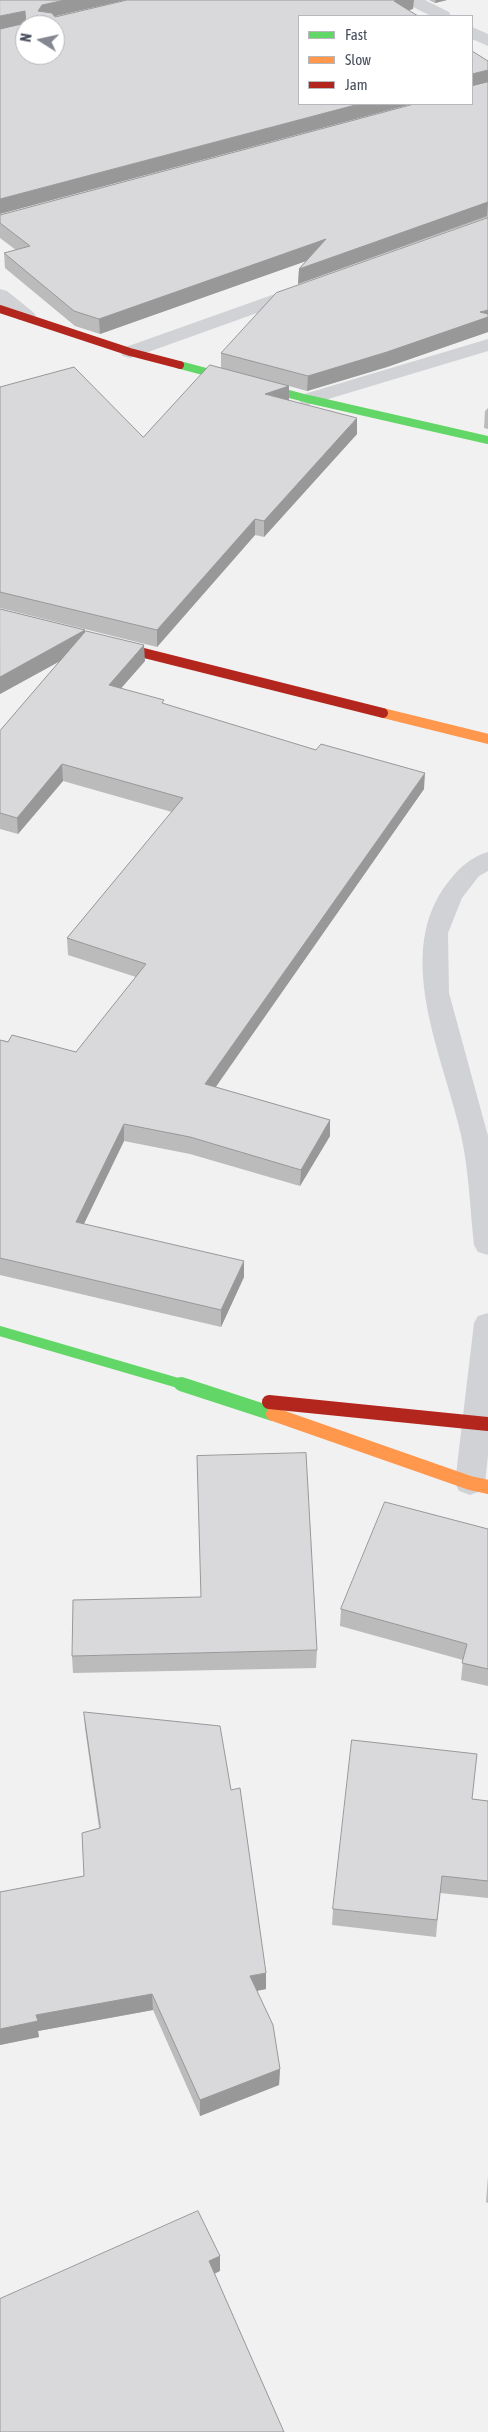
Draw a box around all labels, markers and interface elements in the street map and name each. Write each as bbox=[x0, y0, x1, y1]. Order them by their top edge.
north arrow bbox=[15, 15, 65, 65]
legend bbox=[298, 15, 473, 105]
text: Fast bbox=[345, 26, 367, 43]
text: N bbox=[18, 32, 35, 43]
text: Slow bbox=[345, 51, 371, 68]
text: Jam bbox=[345, 76, 368, 93]

